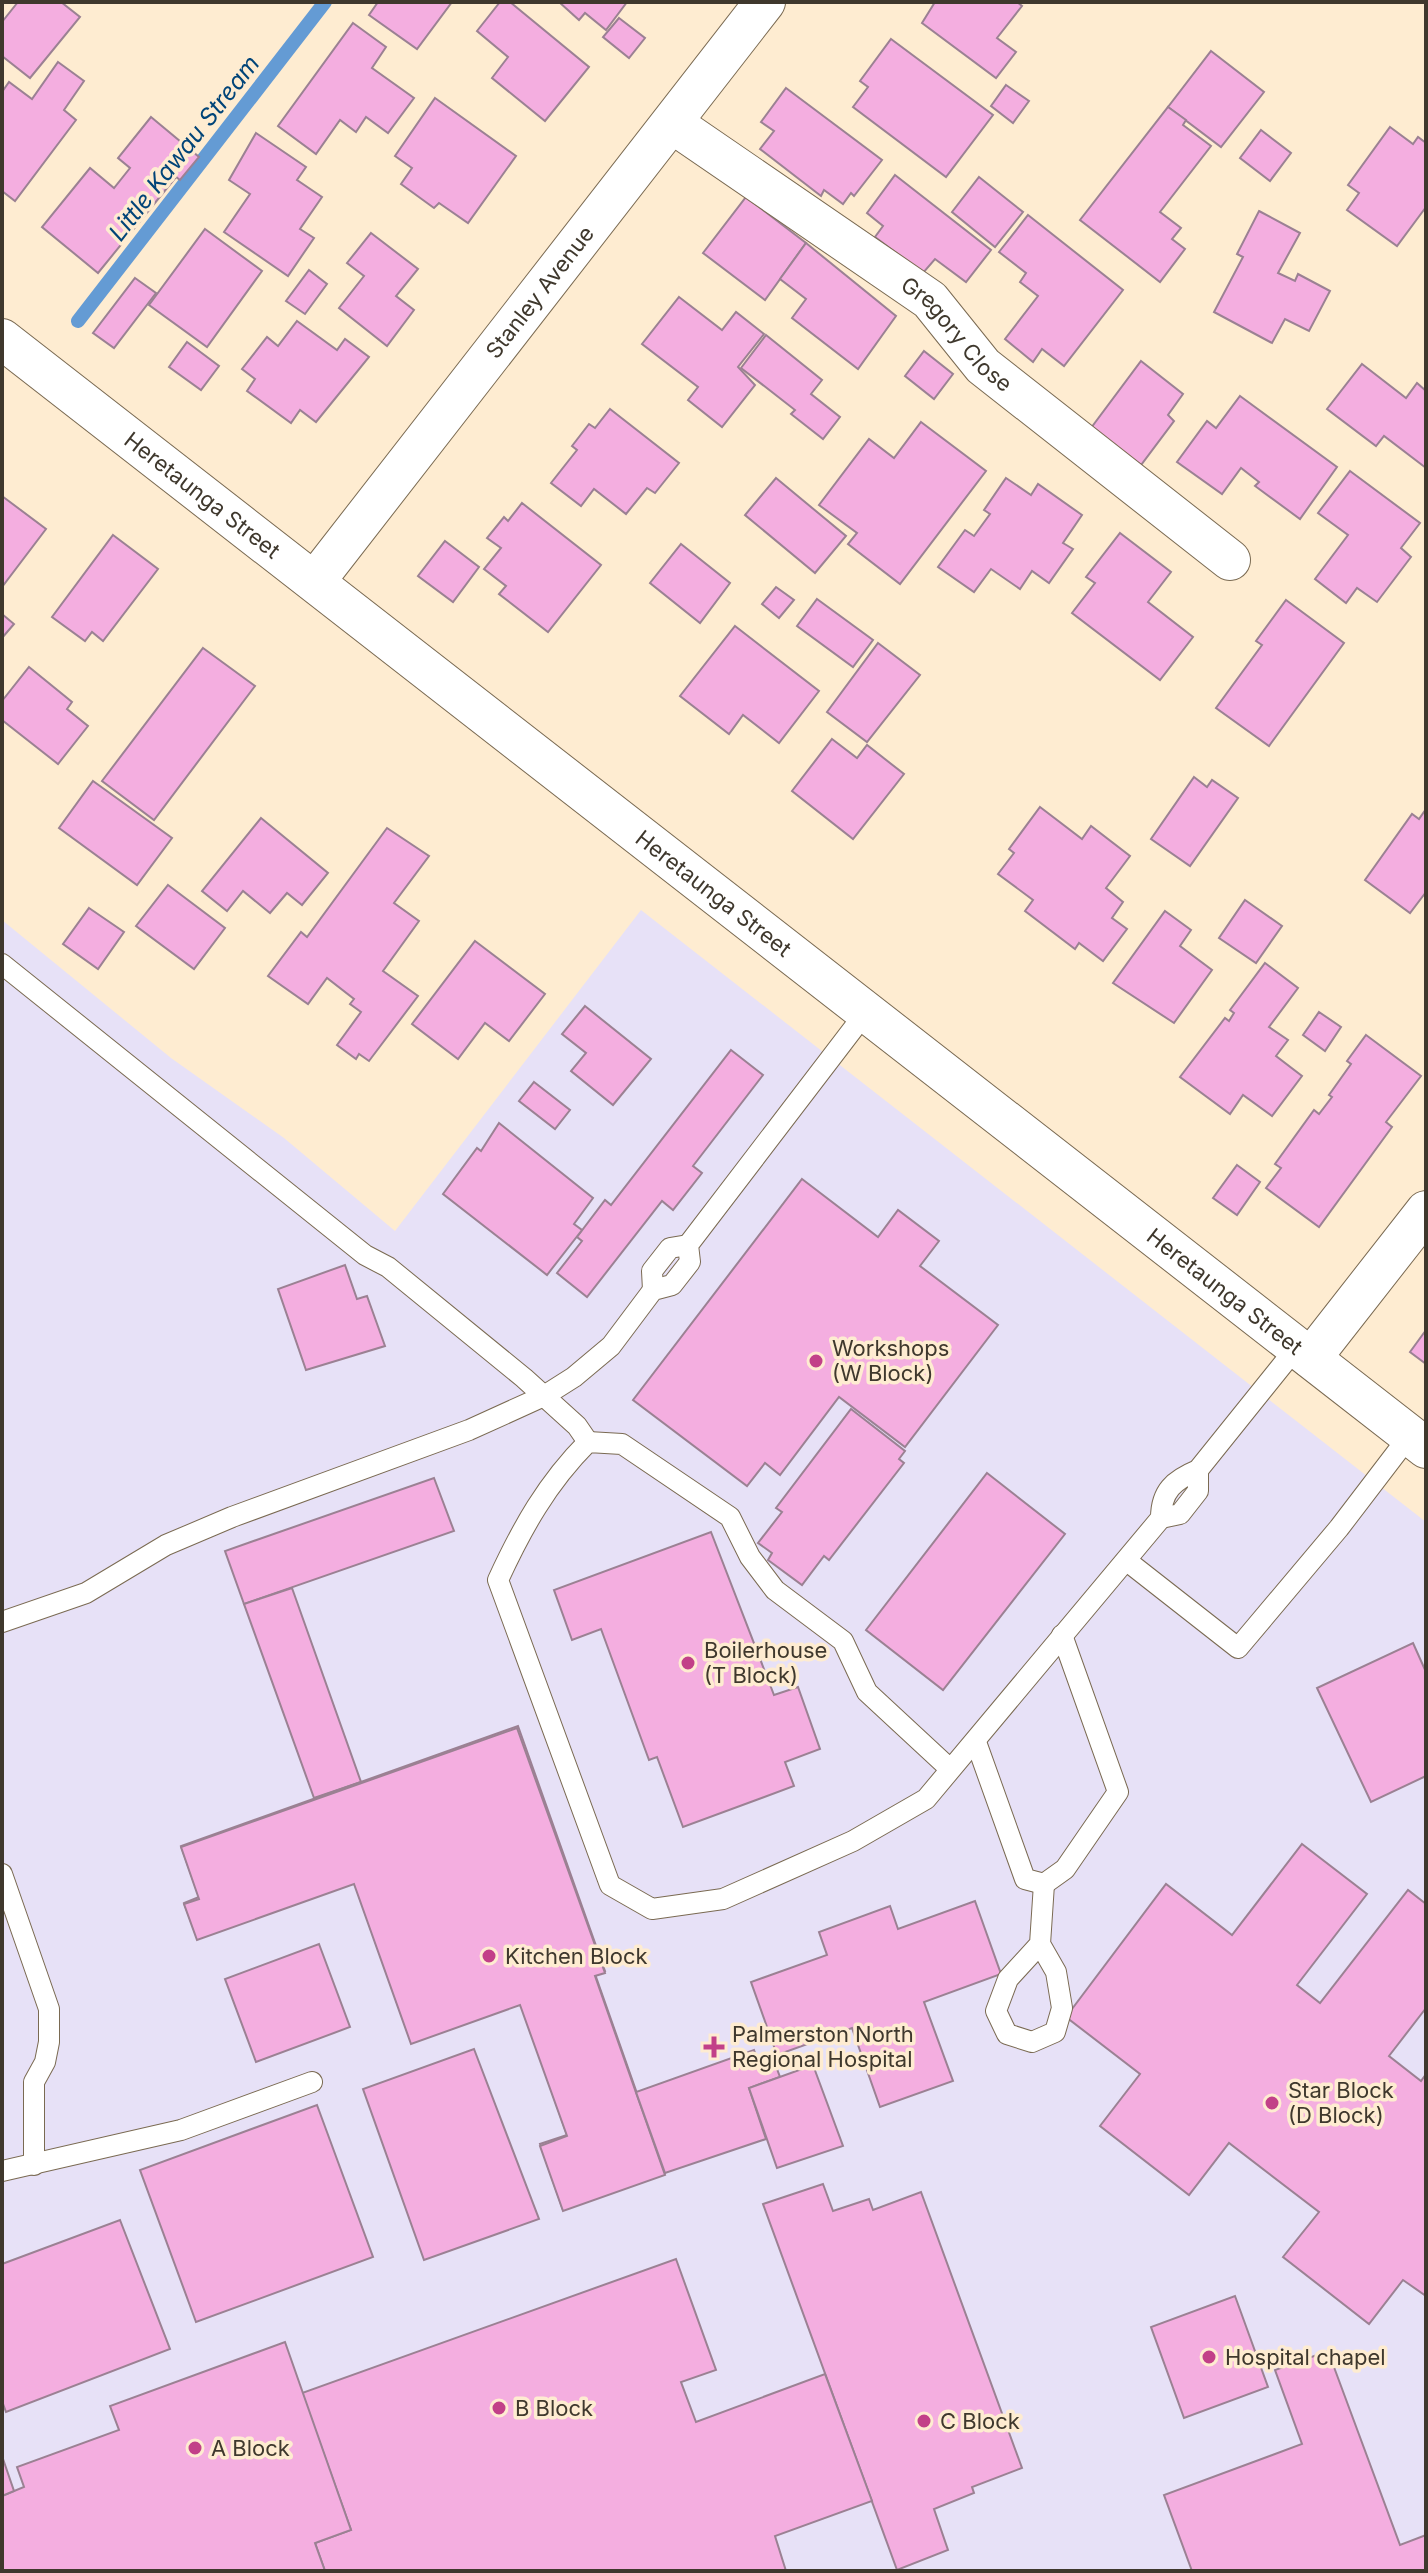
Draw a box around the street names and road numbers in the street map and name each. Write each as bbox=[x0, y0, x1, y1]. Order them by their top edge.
street label: Stanley Avenue bbox=[480, 221, 599, 363]
street label: Gregory Close bbox=[896, 271, 1017, 397]
street label: Heretaunga Street bbox=[120, 427, 285, 564]
street label: Heretaunga Street bbox=[631, 825, 796, 962]
street label: Heretaunga Street bbox=[1142, 1223, 1308, 1360]

